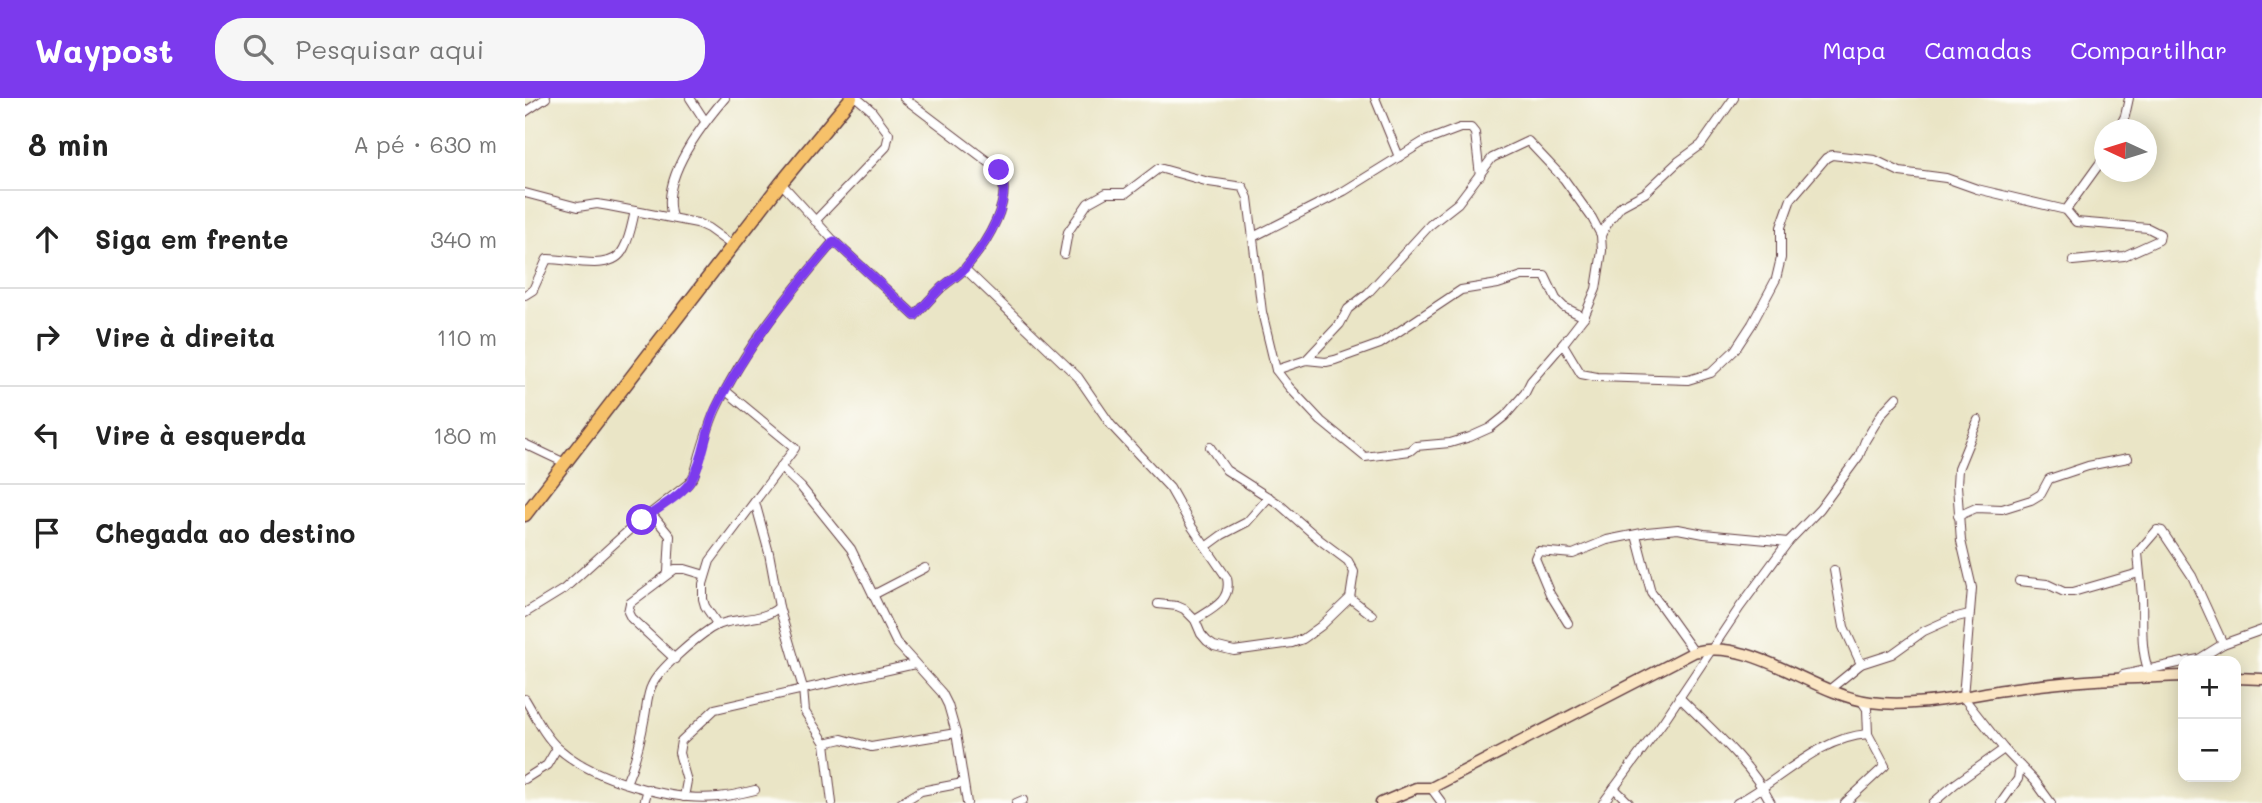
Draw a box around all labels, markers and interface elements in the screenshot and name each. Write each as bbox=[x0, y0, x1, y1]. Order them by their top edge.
search box bbox=[215, 18, 705, 81]
text: Waypost bbox=[35, 28, 173, 71]
icon: search bbox=[239, 30, 277, 68]
text: Pesquisar aqui bbox=[295, 32, 484, 66]
text: Mapa bbox=[1822, 34, 1886, 65]
text: Camadas bbox=[1924, 34, 2032, 65]
text: Compartilhar bbox=[2070, 34, 2227, 65]
north arrow bbox=[2094, 119, 2157, 182]
text: 8 min bbox=[28, 124, 109, 164]
text: A pé · 630 m bbox=[353, 129, 497, 159]
route end bbox=[983, 154, 1014, 185]
icon: ahead bbox=[28, 220, 66, 258]
text: Siga em frente bbox=[95, 222, 289, 256]
text: 340 m bbox=[430, 224, 497, 254]
icon: right bbox=[28, 318, 66, 356]
text: Vire à direita bbox=[95, 320, 275, 354]
text: 110 m bbox=[437, 322, 497, 352]
icon: left bbox=[28, 416, 66, 454]
text: Vire à esquerda bbox=[95, 418, 306, 452]
text: 180 m bbox=[433, 420, 497, 450]
route start bbox=[626, 504, 657, 535]
icon: arrive bbox=[28, 514, 66, 552]
text: Chegada ao destino bbox=[95, 516, 355, 550]
map controls bbox=[2178, 656, 2241, 782]
button: + bbox=[2178, 656, 2241, 719]
button: − bbox=[2178, 719, 2241, 782]

